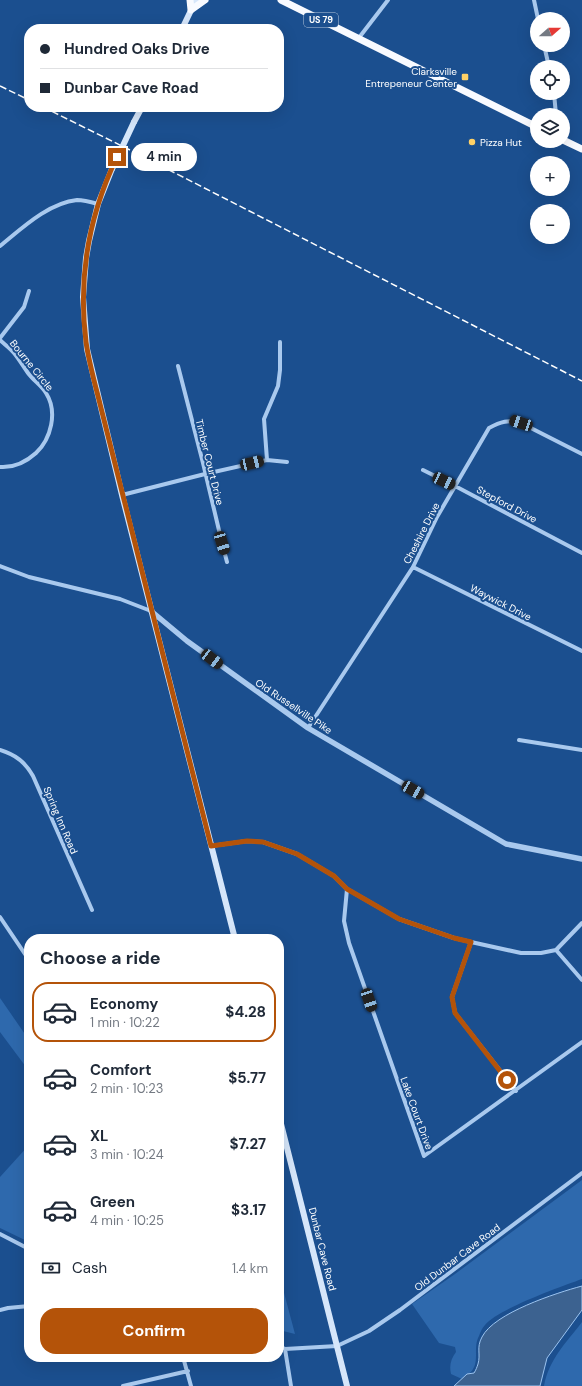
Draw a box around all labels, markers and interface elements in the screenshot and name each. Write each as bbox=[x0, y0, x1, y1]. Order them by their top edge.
north arrow bbox=[530, 12, 570, 52]
map controls bbox=[530, 12, 570, 244]
road number: US 79 bbox=[304, 13, 338, 27]
text: Hundred Oaks Drive bbox=[64, 39, 210, 59]
button: locate bbox=[530, 60, 570, 100]
place label: Clarksville Entrepeneur Center bbox=[365, 65, 457, 90]
marker: Clarksville Entrepeneur Center bbox=[460, 72, 470, 82]
text: Dunbar Cave Road bbox=[64, 78, 198, 98]
button: layers bbox=[530, 108, 570, 148]
place label: Pizza Hut bbox=[480, 136, 522, 149]
marker: Pizza Hut bbox=[467, 137, 477, 147]
callout: 4 min bbox=[131, 143, 197, 171]
route end bbox=[108, 148, 126, 166]
text: 4 min bbox=[146, 148, 182, 165]
button: + bbox=[530, 156, 570, 196]
button: − bbox=[530, 204, 570, 244]
street label: Bourne Circle bbox=[7, 337, 56, 394]
car bbox=[508, 414, 534, 432]
street label: Timber Court Drive bbox=[193, 418, 227, 507]
car bbox=[239, 454, 265, 472]
car bbox=[431, 470, 457, 492]
street label: Stepford Drive bbox=[474, 483, 540, 526]
street label: Cheshire Drive bbox=[400, 500, 443, 566]
car bbox=[213, 530, 231, 556]
street label: Waywick Drive bbox=[468, 581, 534, 624]
car bbox=[199, 647, 225, 671]
street label: Old Russellville Pike bbox=[253, 676, 335, 737]
car bbox=[400, 779, 426, 801]
street label: Spring Inn Road bbox=[41, 785, 81, 856]
text: Choose a ride bbox=[40, 946, 161, 970]
car bbox=[359, 987, 379, 1013]
icon: car bbox=[42, 994, 78, 1030]
text: Economy bbox=[90, 994, 158, 1014]
text: $4.28 bbox=[225, 1002, 266, 1022]
text: 1 min · 10:22 bbox=[90, 1014, 160, 1031]
icon: car bbox=[42, 1060, 78, 1096]
text: Comfort bbox=[90, 1060, 151, 1080]
text: $5.77 bbox=[228, 1068, 266, 1088]
route start bbox=[498, 1071, 516, 1089]
street label: Lake Court Drive bbox=[397, 1075, 436, 1152]
text: 2 min · 10:23 bbox=[90, 1080, 163, 1097]
icon: car bbox=[42, 1126, 78, 1162]
text: XL bbox=[90, 1126, 108, 1146]
text: $7.27 bbox=[229, 1134, 266, 1154]
text: 3 min · 10:24 bbox=[90, 1146, 164, 1163]
icon: car bbox=[42, 1192, 78, 1228]
text: Green bbox=[90, 1192, 135, 1212]
text: $3.17 bbox=[231, 1200, 266, 1220]
street label: Dunbar Cave Road bbox=[306, 1206, 339, 1292]
text: 4 min · 10:25 bbox=[90, 1212, 164, 1229]
street label: Old Dunbar Cave Road bbox=[412, 1221, 503, 1294]
icon: cash bbox=[40, 1257, 62, 1279]
text: Cash bbox=[72, 1258, 107, 1278]
text: 1.4 km bbox=[232, 1260, 268, 1277]
button: Confirm bbox=[40, 1308, 268, 1354]

